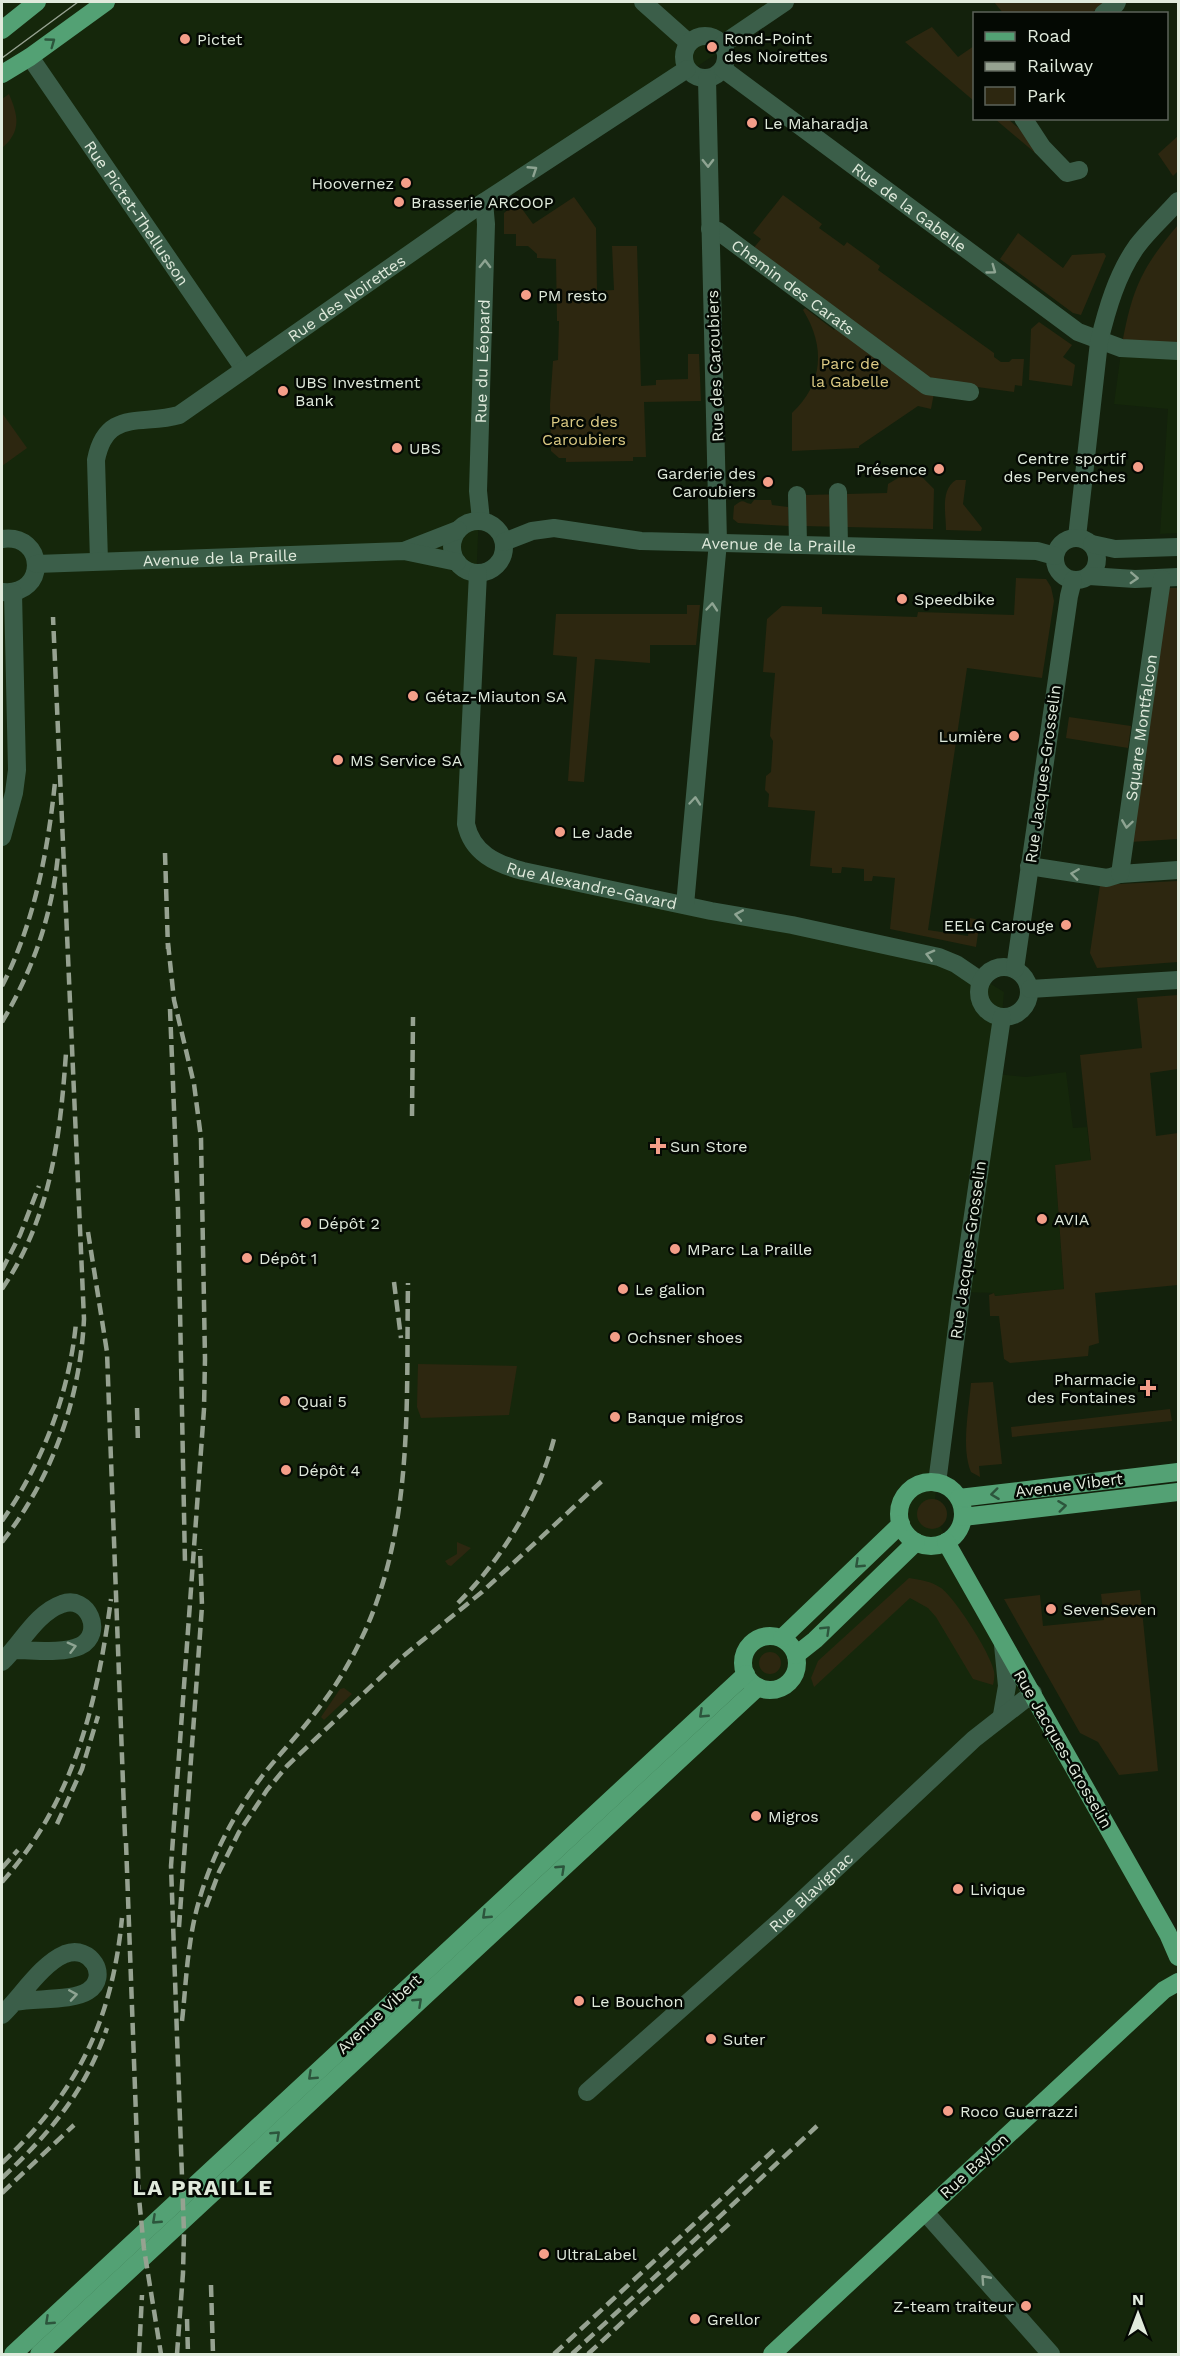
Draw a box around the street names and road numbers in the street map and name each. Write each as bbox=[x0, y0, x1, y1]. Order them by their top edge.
street label: Rue Pictet-Thellusson bbox=[81, 137, 193, 289]
street label: Rue de la Gabelle bbox=[848, 158, 970, 256]
street label: Chemin des Carats bbox=[728, 235, 859, 339]
street label: Rue des Noirettes bbox=[284, 251, 409, 346]
street label: Rue des Caroubiers bbox=[703, 290, 727, 442]
street label: Rue du Léopard bbox=[471, 299, 493, 423]
street label: Avenue de la Praille bbox=[701, 533, 856, 556]
street label: Avenue de la Praille bbox=[142, 545, 297, 570]
street label: Square Montfalcon bbox=[1121, 653, 1161, 802]
street label: Rue Jacques-Grosselin bbox=[1021, 684, 1065, 864]
street label: Rue Alexandre-Gavard bbox=[504, 857, 679, 913]
street label: Rue Jacques-Grosselin bbox=[946, 1160, 990, 1340]
street label: Avenue Vibert bbox=[1014, 1469, 1124, 1501]
street label: Rue Jacques-Grosselin bbox=[1010, 1666, 1116, 1832]
street label: Rue Blavignac bbox=[765, 1848, 857, 1936]
street label: Avenue Vibert bbox=[333, 1970, 425, 2058]
street label: Rue Baylon bbox=[936, 2129, 1012, 2203]

